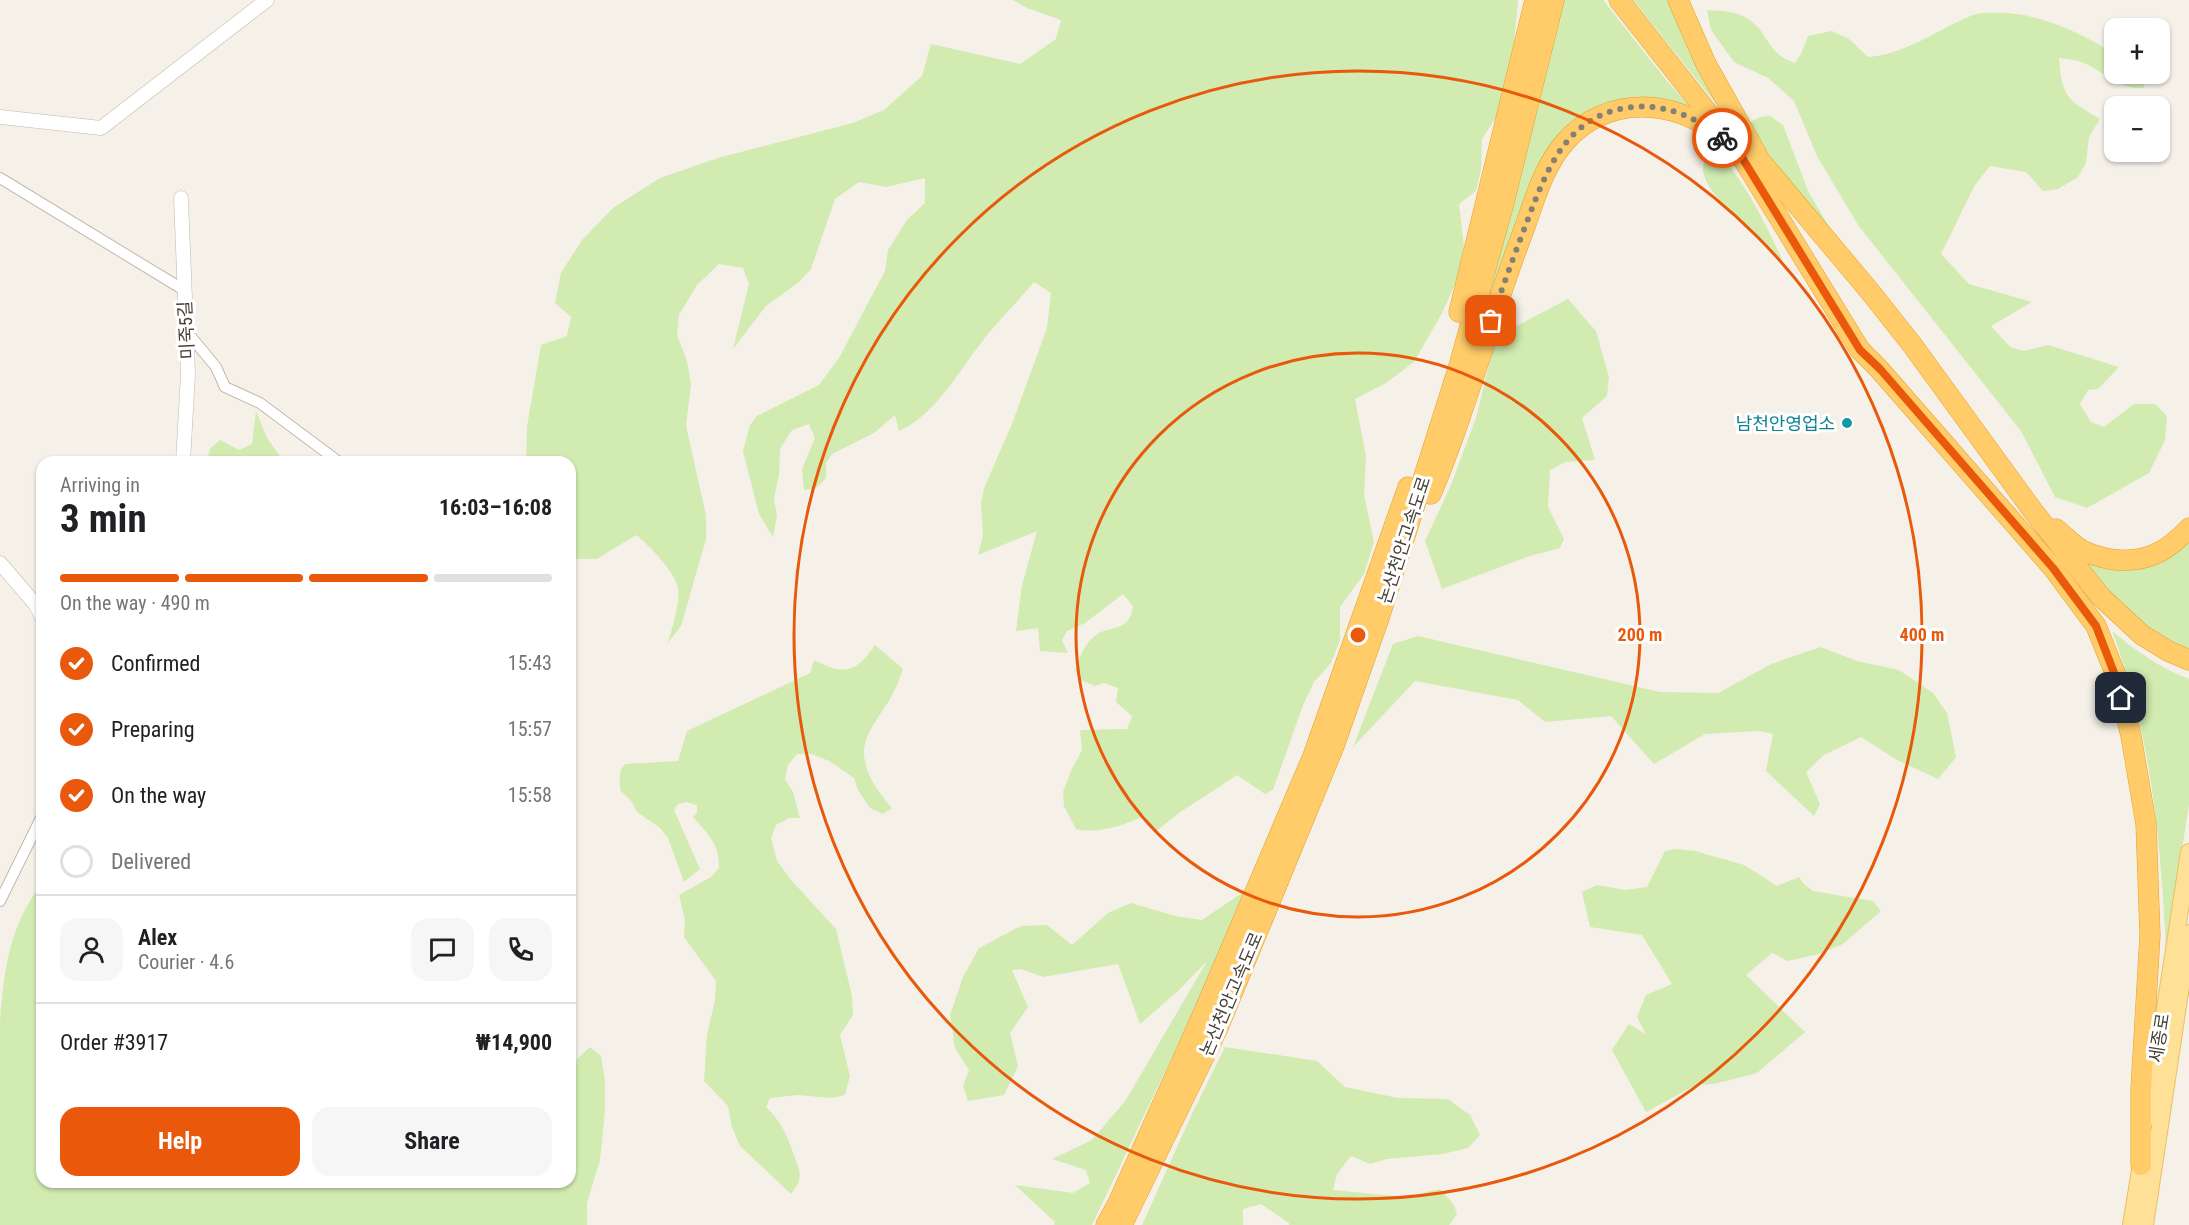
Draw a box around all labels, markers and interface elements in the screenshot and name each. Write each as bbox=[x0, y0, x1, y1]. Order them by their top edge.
map controls bbox=[2104, 18, 2170, 162]
button: + bbox=[2104, 18, 2170, 84]
button: − bbox=[2104, 96, 2170, 162]
courier bbox=[1692, 108, 1752, 168]
icon: bike bbox=[1706, 122, 1739, 155]
pin bbox=[1465, 295, 1516, 346]
street label: 미죽5길 bbox=[174, 300, 198, 360]
icon: bag bbox=[1474, 304, 1507, 337]
place label: 남천안영업소 bbox=[1736, 413, 1835, 434]
marker: 남천안영업소 bbox=[1840, 416, 1854, 430]
text: Arriving in bbox=[60, 473, 140, 497]
street label: 논산천안고속도로 bbox=[1374, 474, 1434, 606]
text: 16:03–16:08 bbox=[439, 495, 552, 520]
text: 3 min bbox=[60, 496, 147, 542]
text: On the way · 490 m bbox=[60, 591, 210, 615]
text: 200 m bbox=[1618, 624, 1662, 645]
text: 400 m bbox=[1900, 624, 1944, 645]
centre of rings bbox=[1348, 625, 1368, 645]
icon: check bbox=[60, 647, 93, 680]
text: Confirmed bbox=[111, 651, 200, 676]
text: 15:43 bbox=[508, 651, 552, 675]
pin bbox=[2095, 672, 2146, 723]
icon: home bbox=[2104, 681, 2137, 714]
icon: check bbox=[60, 713, 93, 746]
text: Preparing bbox=[111, 717, 195, 742]
text: 15:57 bbox=[508, 717, 552, 741]
icon: check bbox=[60, 779, 93, 812]
text: On the way bbox=[111, 783, 206, 808]
text: 15:58 bbox=[508, 783, 552, 807]
text: Delivered bbox=[111, 849, 191, 874]
button: person bbox=[60, 918, 123, 981]
button: chat bbox=[411, 918, 474, 981]
button: phone bbox=[489, 918, 552, 981]
text: Alex bbox=[138, 925, 177, 950]
street label: 논산천안고속도로 bbox=[1195, 929, 1267, 1059]
text: Courier · 4.6 bbox=[138, 950, 234, 974]
street label: 세종로 bbox=[2145, 1012, 2173, 1064]
text: Order #3917 bbox=[60, 1030, 168, 1055]
text: ₩14,900 bbox=[476, 1030, 552, 1055]
button: Help bbox=[60, 1107, 300, 1176]
button: Share bbox=[312, 1107, 552, 1176]

